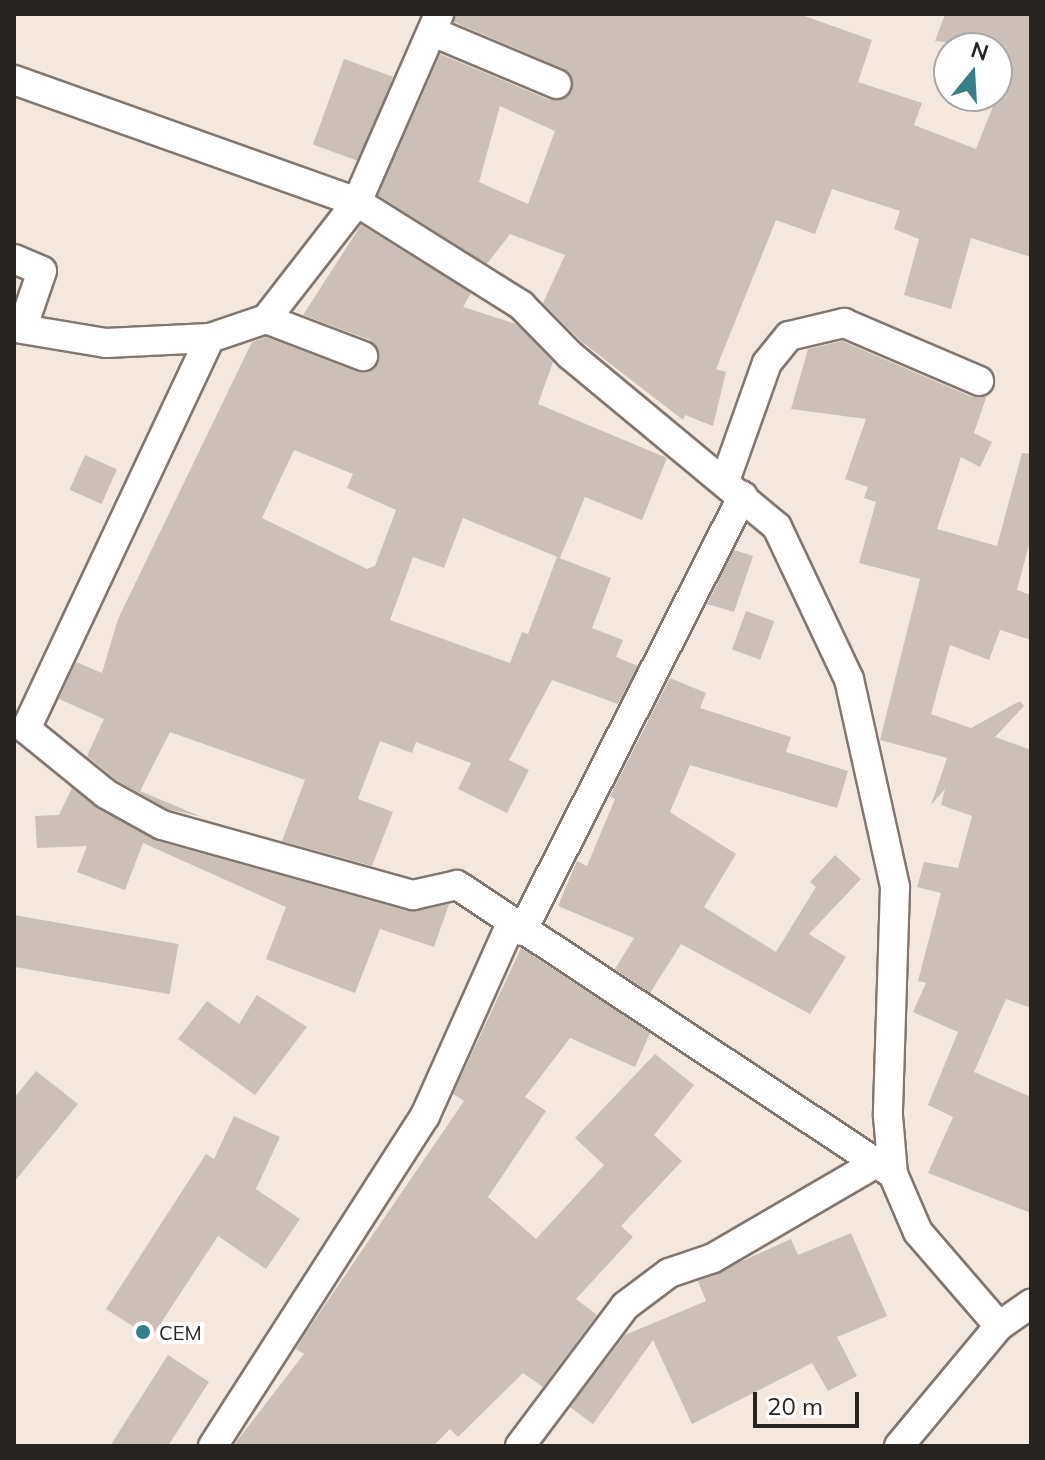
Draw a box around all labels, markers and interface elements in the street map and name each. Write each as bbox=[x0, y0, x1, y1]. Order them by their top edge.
north arrow bbox=[933, 32, 1013, 112]
text: N bbox=[968, 35, 992, 67]
place label: CEM bbox=[159, 1320, 202, 1344]
marker: CEM bbox=[134, 1323, 152, 1341]
scale bar bbox=[757, 1376, 863, 1426]
text: 20 m bbox=[767, 1391, 823, 1421]

